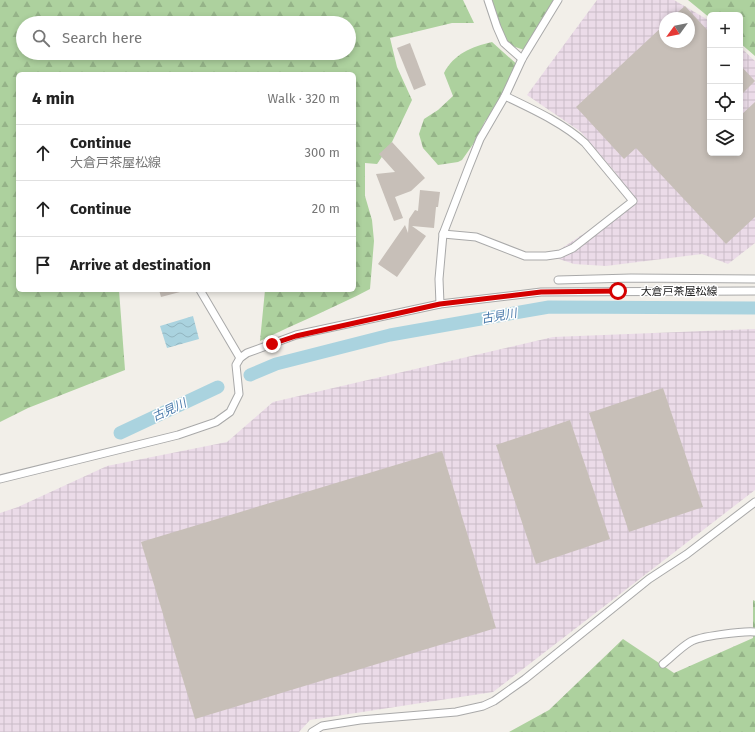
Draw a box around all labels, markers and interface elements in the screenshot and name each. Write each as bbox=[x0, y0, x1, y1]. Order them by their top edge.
north arrow bbox=[659, 12, 695, 48]
map controls bbox=[707, 12, 743, 156]
button: + bbox=[707, 12, 743, 48]
search box bbox=[16, 16, 356, 60]
icon: search bbox=[30, 27, 52, 49]
text: Search here bbox=[62, 29, 142, 47]
button: − bbox=[707, 48, 743, 84]
button: locate bbox=[707, 84, 743, 120]
text: 4 min bbox=[32, 88, 75, 109]
text: Walk · 320 m bbox=[268, 91, 340, 106]
button: layers bbox=[707, 120, 743, 156]
text: Continue bbox=[70, 134, 131, 152]
icon: ahead bbox=[32, 142, 54, 164]
text: 300 m bbox=[304, 145, 340, 160]
text: 大倉戸茶屋松線 bbox=[70, 155, 161, 170]
icon: ahead bbox=[32, 198, 54, 220]
text: Continue bbox=[70, 200, 131, 218]
text: 20 m bbox=[312, 201, 340, 216]
icon: arrive bbox=[32, 254, 54, 276]
text: Arrive at destination bbox=[70, 256, 211, 274]
route start bbox=[609, 282, 627, 300]
street label: 大倉戸茶屋松線 bbox=[641, 285, 718, 298]
water label: 古見川 bbox=[480, 306, 520, 326]
route end bbox=[263, 335, 281, 353]
water label: 古見川 bbox=[150, 395, 190, 424]

